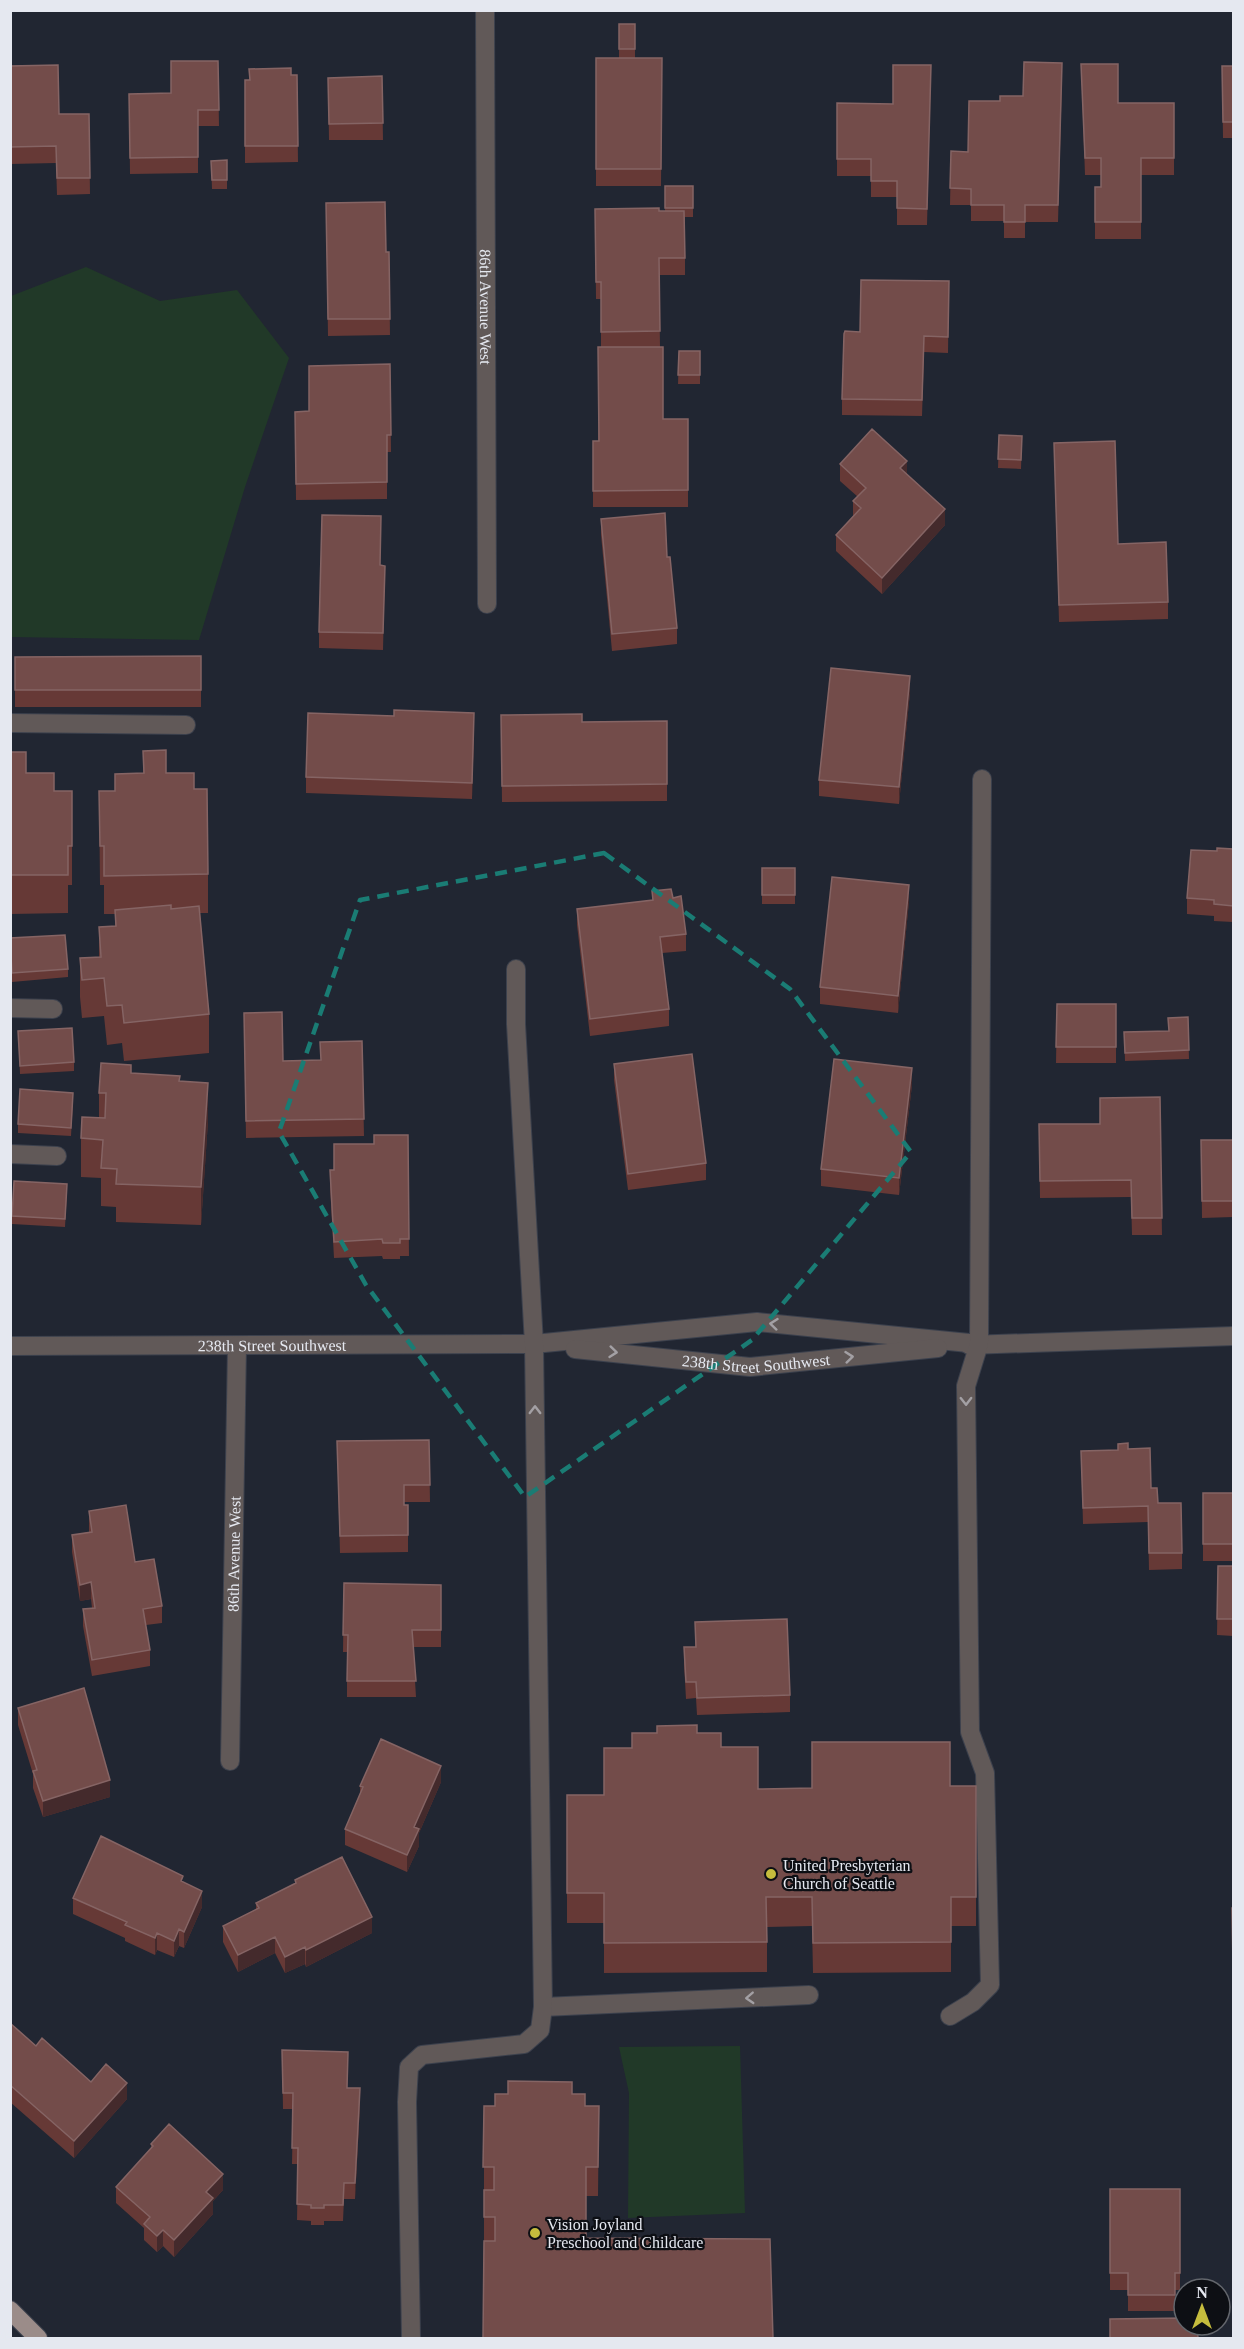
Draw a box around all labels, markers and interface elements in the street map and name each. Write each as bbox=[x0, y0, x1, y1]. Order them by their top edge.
street label: 86th Avenue West bbox=[477, 249, 495, 365]
one-way arrow bbox=[770, 1318, 779, 1331]
street label: 238th Street Southwest bbox=[198, 1336, 347, 1354]
one-way arrow bbox=[608, 1345, 617, 1358]
street label: 238th Street Southwest bbox=[681, 1350, 831, 1376]
one-way arrow bbox=[844, 1351, 853, 1364]
one-way arrow bbox=[960, 1396, 972, 1405]
one-way arrow bbox=[529, 1405, 541, 1414]
street label: 86th Avenue West bbox=[224, 1496, 243, 1612]
place label: United Presbyterian Church of Seattle bbox=[783, 1857, 911, 1892]
marker: United Presbyterian Church of Seattle bbox=[764, 1867, 778, 1881]
one-way arrow bbox=[746, 1991, 755, 2004]
place label: Vision Joyland Preschool and Childcare bbox=[547, 2216, 703, 2251]
marker: Vision Joyland Preschool and Childcare bbox=[528, 2226, 542, 2240]
north arrow bbox=[1172, 2277, 1232, 2337]
text: N bbox=[1196, 2284, 1208, 2301]

